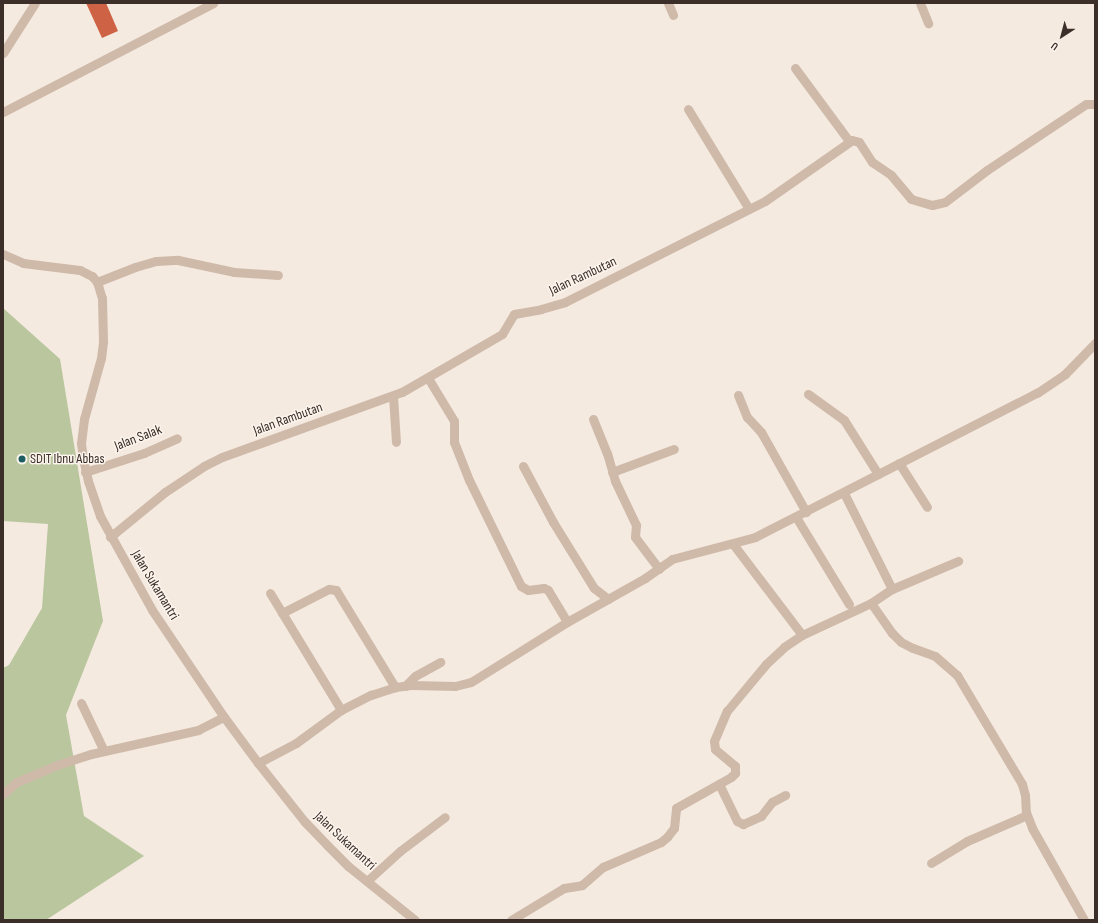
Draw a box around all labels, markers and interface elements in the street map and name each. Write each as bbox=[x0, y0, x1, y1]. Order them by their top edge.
north arrow bbox=[1042, 16, 1082, 56]
text: U bbox=[1049, 39, 1061, 53]
street label: Jalan Rambutan bbox=[547, 253, 619, 299]
street label: Jalan Rambutan bbox=[251, 399, 325, 439]
street label: Jalan Salak bbox=[112, 421, 164, 455]
place label: SDIT Ibnu Abbas bbox=[30, 451, 105, 467]
marker: SDIT Ibnu Abbas bbox=[17, 454, 27, 464]
street label: Jalan Sukamantri bbox=[128, 547, 182, 623]
street label: Jalan Sukamantri bbox=[311, 808, 379, 874]

